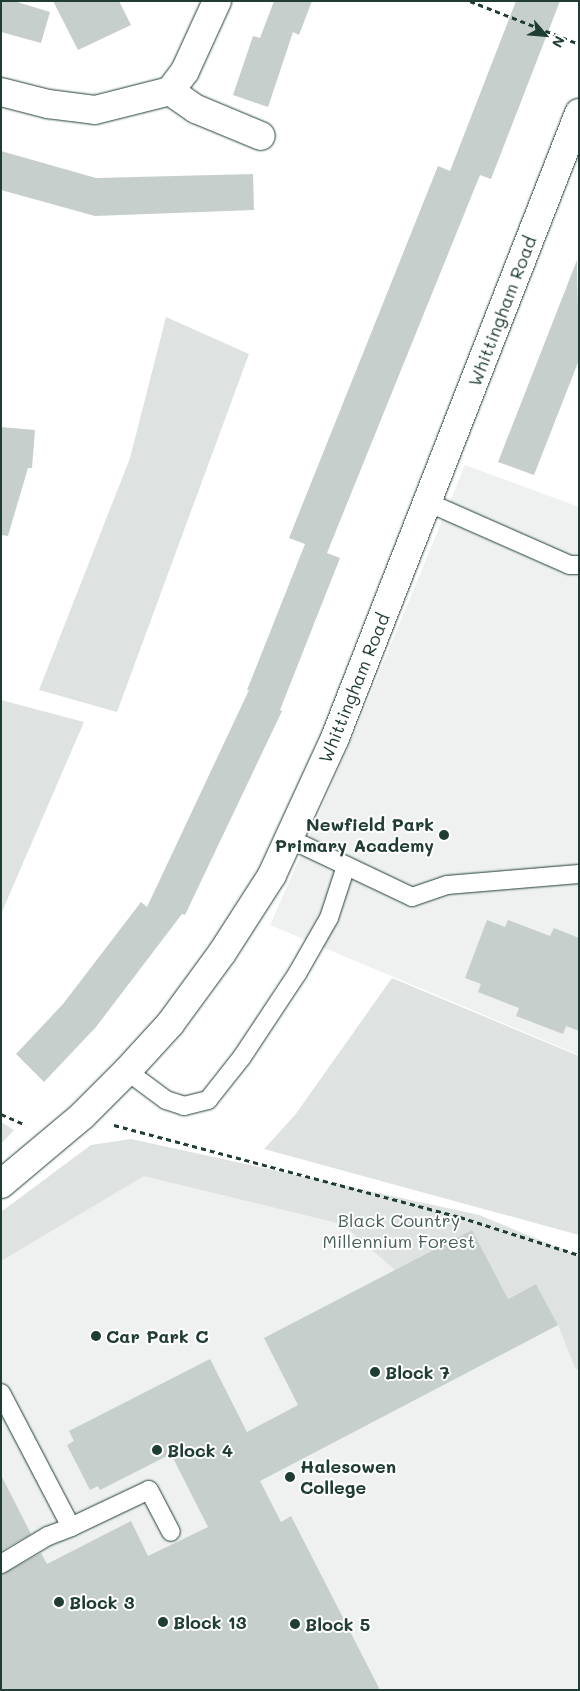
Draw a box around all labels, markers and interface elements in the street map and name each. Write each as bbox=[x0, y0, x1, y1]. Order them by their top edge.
north arrow bbox=[520, 10, 570, 60]
text: N bbox=[548, 33, 570, 51]
street label: Whittingham Road bbox=[463, 233, 541, 389]
street label: Whittingham Road bbox=[314, 610, 394, 766]
place label: Newfield Park Primary Academy bbox=[275, 814, 434, 856]
marker: Newfield Park Primary Academy bbox=[438, 829, 450, 841]
park label: Black Country Millennium Forest bbox=[322, 1210, 476, 1252]
place label: Car Park C bbox=[106, 1325, 209, 1347]
marker: Car Park C bbox=[90, 1330, 102, 1342]
place label: Block 7 bbox=[385, 1361, 450, 1383]
marker: Block 7 bbox=[369, 1366, 381, 1378]
place label: Block 4 bbox=[167, 1439, 233, 1461]
marker: Block 4 bbox=[151, 1444, 163, 1456]
place label: Halesowen College bbox=[300, 1456, 396, 1498]
marker: Halesowen College bbox=[284, 1471, 296, 1483]
place label: Block 3 bbox=[69, 1591, 135, 1613]
marker: Block 3 bbox=[53, 1596, 65, 1608]
place label: Block 13 bbox=[173, 1611, 247, 1633]
place label: Block 5 bbox=[305, 1613, 370, 1635]
marker: Block 13 bbox=[157, 1616, 169, 1628]
marker: Block 5 bbox=[289, 1618, 301, 1630]

